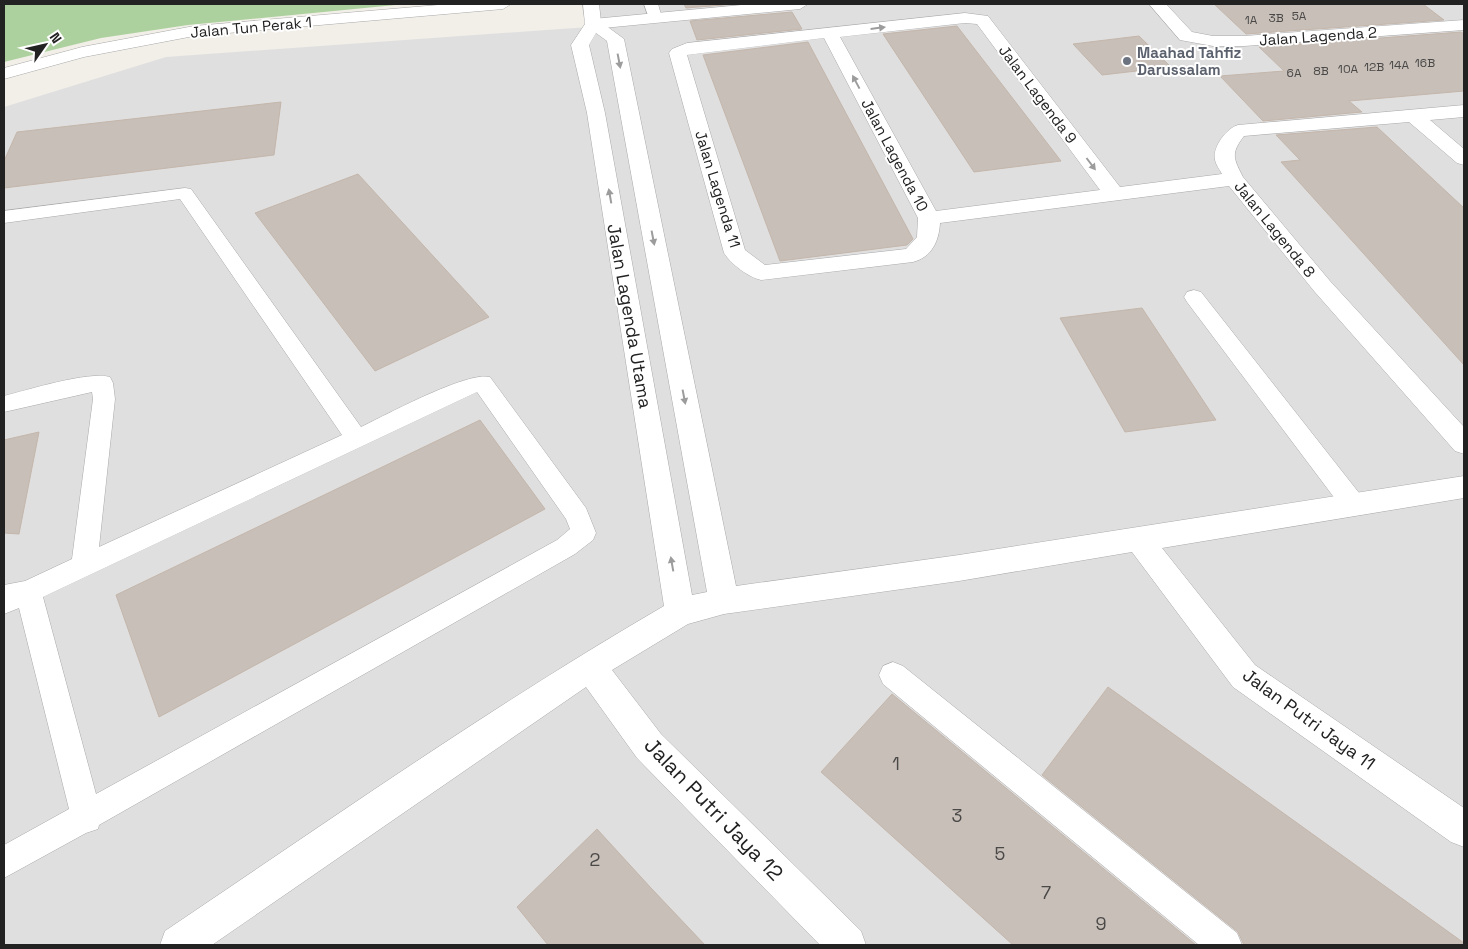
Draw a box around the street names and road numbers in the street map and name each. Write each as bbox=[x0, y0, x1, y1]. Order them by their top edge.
street label: Jalan Tun Perak 1 bbox=[189, 12, 313, 42]
street label: Jalan Lagenda 2 bbox=[1258, 22, 1378, 50]
street label: Jalan Lagenda 9 bbox=[995, 41, 1081, 147]
street label: Jalan Lagenda 10 bbox=[857, 95, 933, 215]
street label: Jalan Lagenda 11 bbox=[691, 128, 745, 250]
street label: Jalan Lagenda 8 bbox=[1230, 177, 1320, 281]
street label: Jalan Lagenda Utama bbox=[602, 222, 658, 410]
street label: Jalan Putri Jaya 11 bbox=[1238, 663, 1380, 775]
street label: Jalan Putri Jaya 12 bbox=[639, 732, 789, 886]

